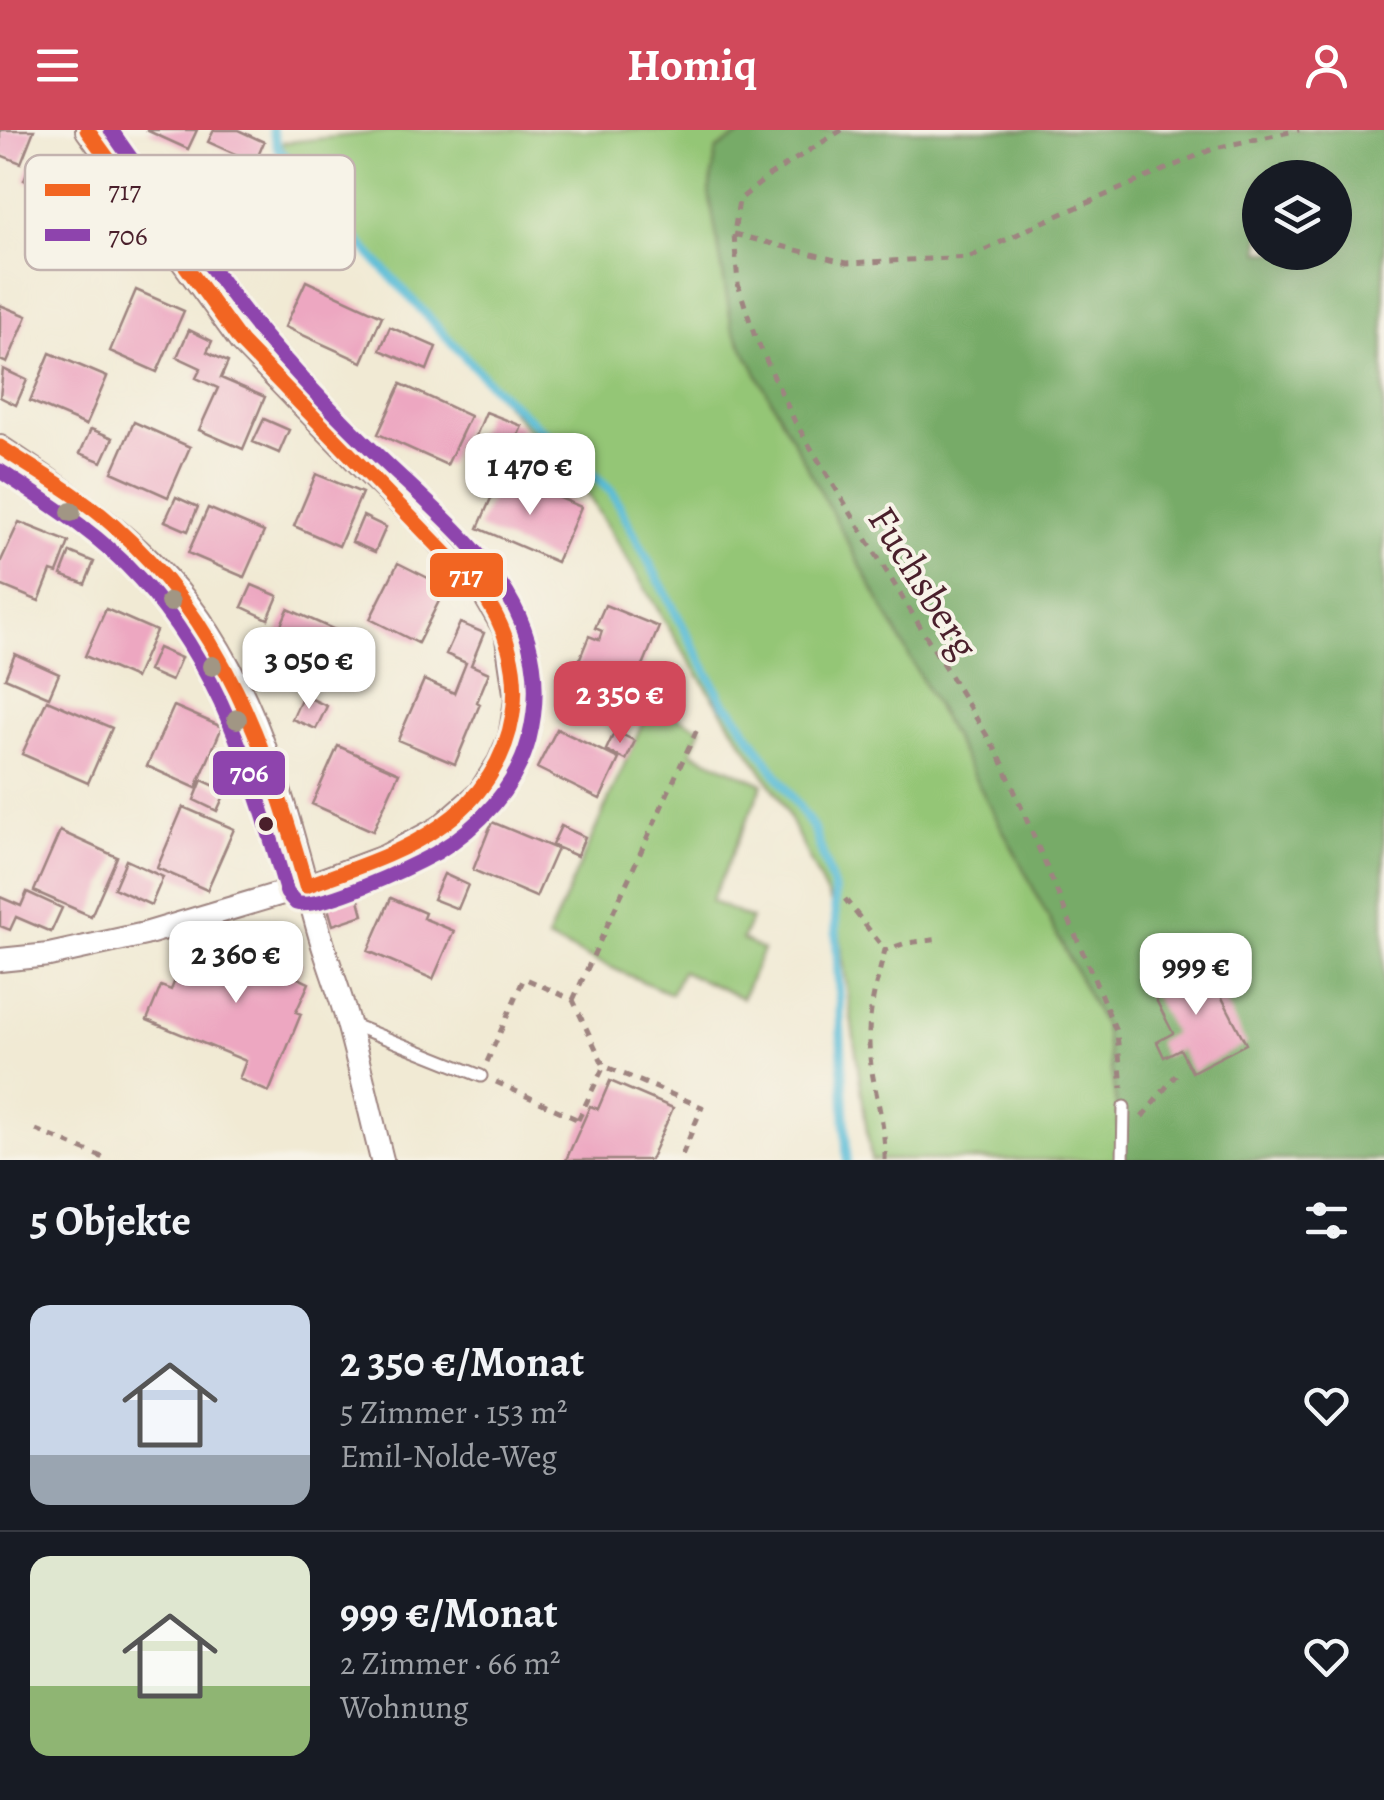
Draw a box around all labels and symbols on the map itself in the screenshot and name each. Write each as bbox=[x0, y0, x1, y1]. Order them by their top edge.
legend bbox=[25, 155, 355, 270]
text: 717 bbox=[108, 172, 141, 210]
text: 706 bbox=[108, 217, 148, 255]
pin: 1 470 € bbox=[438, 433, 622, 518]
street label: Fuchsberg bbox=[855, 496, 992, 669]
line badge: 717 bbox=[428, 551, 505, 599]
text: 717 bbox=[449, 557, 483, 595]
pin: 3 050 € bbox=[217, 627, 401, 712]
pin: 2 350 € bbox=[528, 661, 712, 746]
line badge: 706 bbox=[211, 749, 287, 797]
text: 706 bbox=[229, 754, 269, 792]
unlabelled marker bbox=[256, 814, 276, 834]
pin: 2 360 € bbox=[144, 921, 328, 1006]
pin: 999 € bbox=[1126, 933, 1266, 1018]

